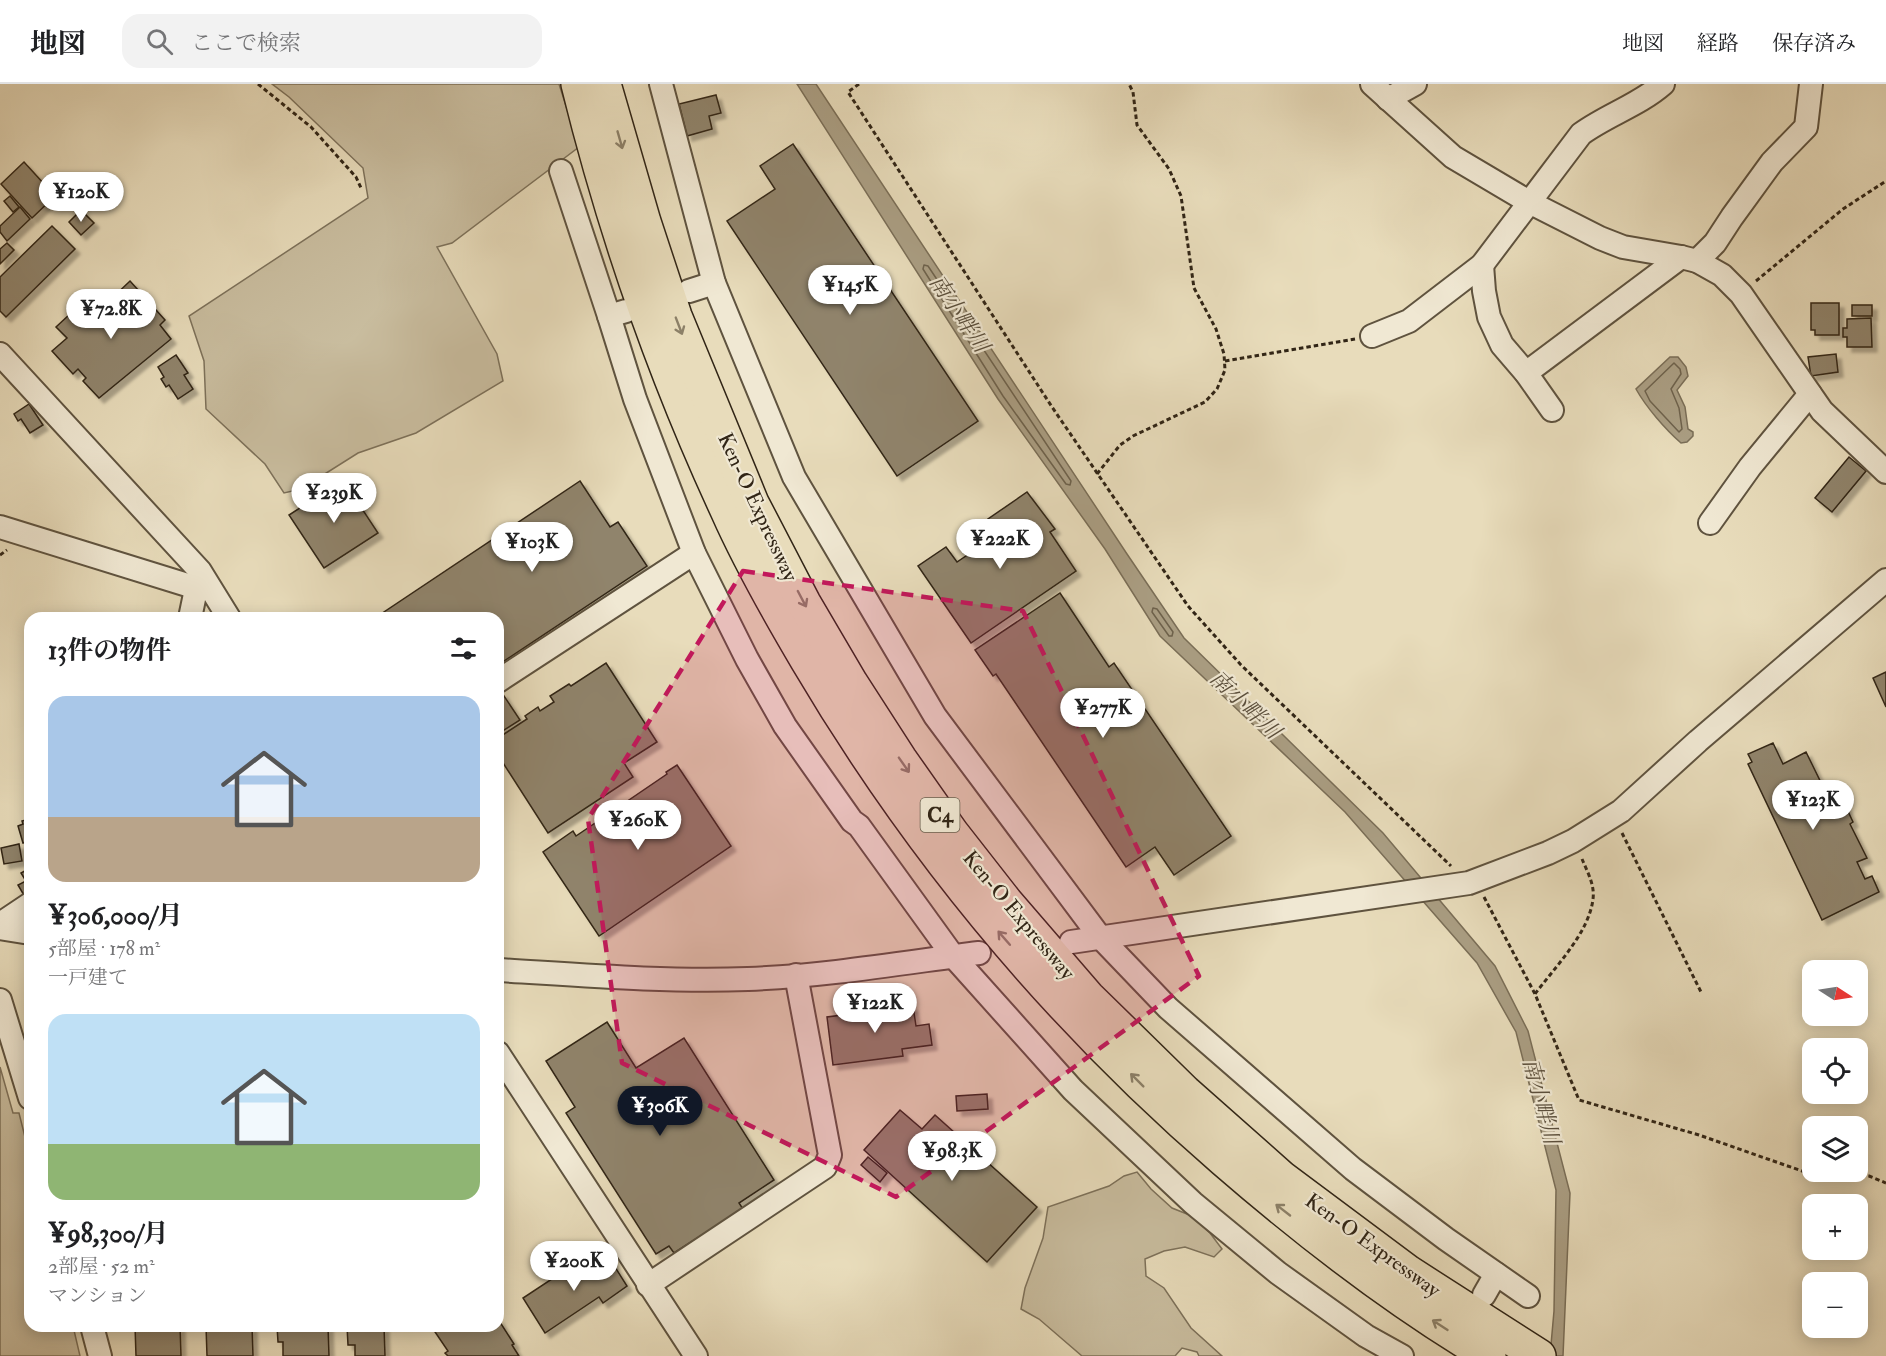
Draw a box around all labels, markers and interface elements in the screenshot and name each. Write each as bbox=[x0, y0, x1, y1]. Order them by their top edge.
search box bbox=[122, 14, 542, 68]
icon: search bbox=[143, 25, 176, 58]
text: 地図 bbox=[30, 27, 86, 62]
text: ここで検索 bbox=[191, 29, 301, 57]
text: 地図 bbox=[1622, 30, 1664, 57]
text: 経路 bbox=[1697, 30, 1739, 57]
text: 保存済み bbox=[1772, 30, 1856, 57]
one-way arrow bbox=[615, 130, 626, 149]
pin: ¥120K bbox=[39, 172, 123, 223]
text: ¥120K bbox=[53, 179, 109, 204]
pin: ¥145K bbox=[808, 265, 892, 316]
water label: 南小畔川 bbox=[923, 269, 996, 360]
text: ¥145K bbox=[822, 272, 878, 297]
pin: ¥72.8K bbox=[62, 289, 160, 340]
text: ¥72.8K bbox=[80, 296, 142, 321]
one-way arrow bbox=[674, 316, 685, 335]
street label: Ken-O Expressway bbox=[711, 429, 804, 586]
pin: ¥239K bbox=[292, 473, 376, 524]
text: ¥239K bbox=[305, 480, 363, 505]
pin: ¥222K bbox=[958, 519, 1042, 570]
pin: ¥103K bbox=[490, 522, 574, 573]
text: ¥222K bbox=[970, 526, 1030, 551]
text: ¥103K bbox=[505, 529, 559, 554]
one-way arrow bbox=[797, 590, 808, 608]
icon: filters bbox=[447, 632, 480, 665]
text: 13件の物件 bbox=[48, 635, 171, 667]
water label: 南小畔川 bbox=[1204, 664, 1288, 747]
pin: ¥277K bbox=[1061, 688, 1145, 739]
text: ¥277K bbox=[1074, 695, 1132, 720]
icon: home bbox=[210, 735, 318, 843]
one-way arrow bbox=[898, 757, 910, 773]
pin: ¥123K bbox=[1771, 780, 1855, 831]
text: ¥123K bbox=[1786, 787, 1840, 812]
road number: C4 bbox=[920, 798, 960, 832]
pin: ¥260K bbox=[596, 800, 680, 851]
text: ¥260K bbox=[608, 807, 668, 832]
street label: Ken-O Expressway bbox=[957, 845, 1081, 986]
text: ¥306,000/月 bbox=[48, 900, 183, 932]
one-way arrow bbox=[997, 931, 1011, 946]
text: 5部屋 · 178 m² bbox=[48, 936, 160, 961]
north arrow bbox=[1802, 960, 1868, 1026]
map controls bbox=[1802, 960, 1868, 1338]
text: 一戸建て bbox=[48, 965, 128, 990]
pin: ¥122K bbox=[833, 983, 917, 1034]
text: ¥122K bbox=[847, 990, 903, 1015]
button: locate bbox=[1802, 1038, 1868, 1104]
icon: home bbox=[210, 1053, 318, 1161]
water label: 南小畔川 bbox=[1516, 1055, 1566, 1149]
one-way arrow bbox=[1129, 1073, 1144, 1088]
pin: ¥306K bbox=[618, 1086, 702, 1137]
text: ¥306K bbox=[631, 1093, 689, 1118]
button: layers bbox=[1802, 1116, 1868, 1182]
pin: ¥98.3K bbox=[903, 1131, 1001, 1182]
text: ¥98.3K bbox=[922, 1138, 982, 1163]
street label: Ken-O Expressway bbox=[1300, 1187, 1446, 1304]
button: + bbox=[1802, 1194, 1868, 1260]
one-way arrow bbox=[1275, 1204, 1291, 1216]
text: ¥98,300/月 bbox=[48, 1218, 169, 1250]
pin: ¥200K bbox=[532, 1241, 616, 1292]
text: ¥200K bbox=[544, 1248, 604, 1273]
text: 2部屋 · 52 m² bbox=[48, 1254, 155, 1279]
button: − bbox=[1802, 1272, 1868, 1338]
text: マンション bbox=[48, 1283, 147, 1308]
one-way arrow bbox=[1432, 1319, 1449, 1331]

